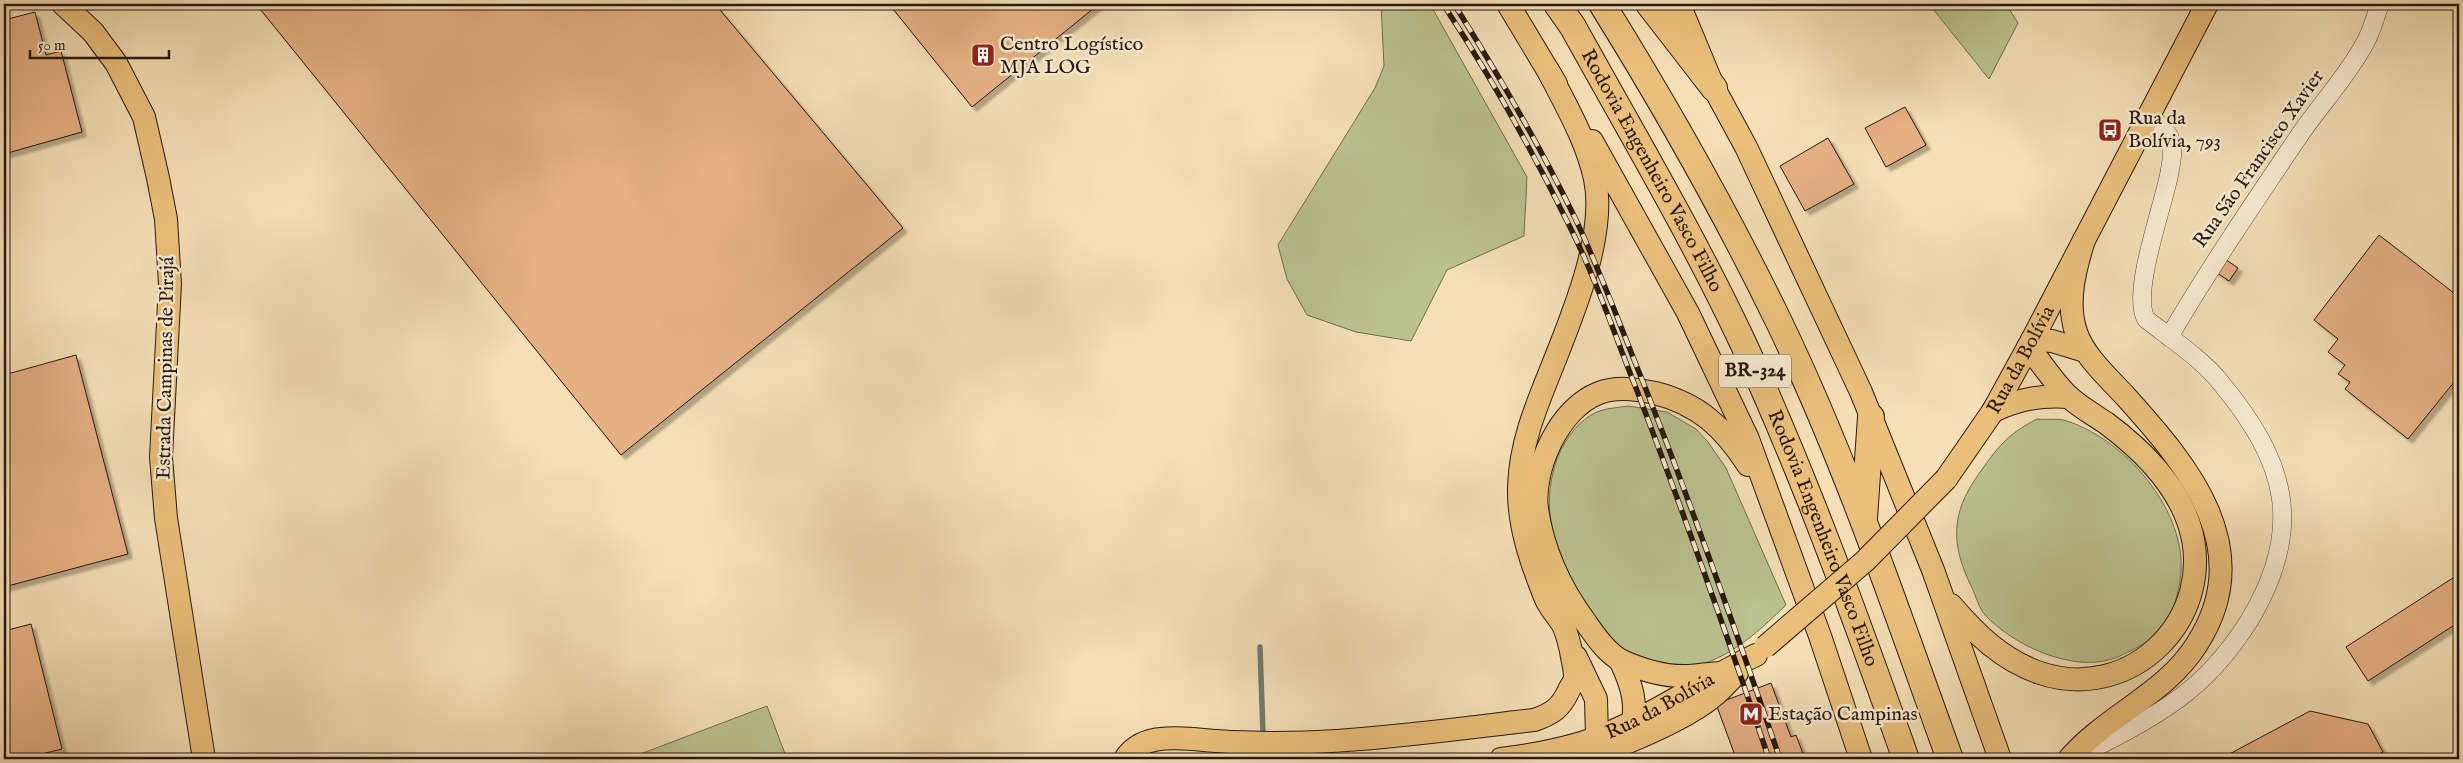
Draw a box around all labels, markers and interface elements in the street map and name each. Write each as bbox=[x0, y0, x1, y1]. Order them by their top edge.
scale bar bbox=[30, 28, 169, 60]
place label: Centro Logístico MJA LOG bbox=[1000, 32, 1144, 80]
text: 50 m bbox=[38, 36, 66, 55]
building icon: Centro Logístico MJA LOG bbox=[970, 42, 996, 68]
street label: Rodovia Engenheiro Vasco Filho bbox=[1575, 45, 1729, 297]
street label: Rua São Francisco Xavier bbox=[2188, 65, 2330, 253]
place label: Rua da Bolívia, 793 bbox=[2128, 106, 2221, 154]
bus stop icon: Rua da Bolívia, 793 bbox=[2097, 117, 2123, 143]
street label: Estrada Campinas de Pirajá bbox=[152, 256, 180, 480]
street label: Rua da Bolívia bbox=[1981, 301, 2060, 418]
road number: BR-324 bbox=[1719, 354, 1791, 388]
street label: Rodovia Engenheiro Vasco Filho bbox=[1762, 406, 1884, 670]
street label: Rua da Bolívia bbox=[1602, 667, 1719, 745]
metro station icon: Estação Campinas bbox=[1738, 701, 1764, 727]
place label: Estação Campinas bbox=[1768, 702, 1918, 727]

